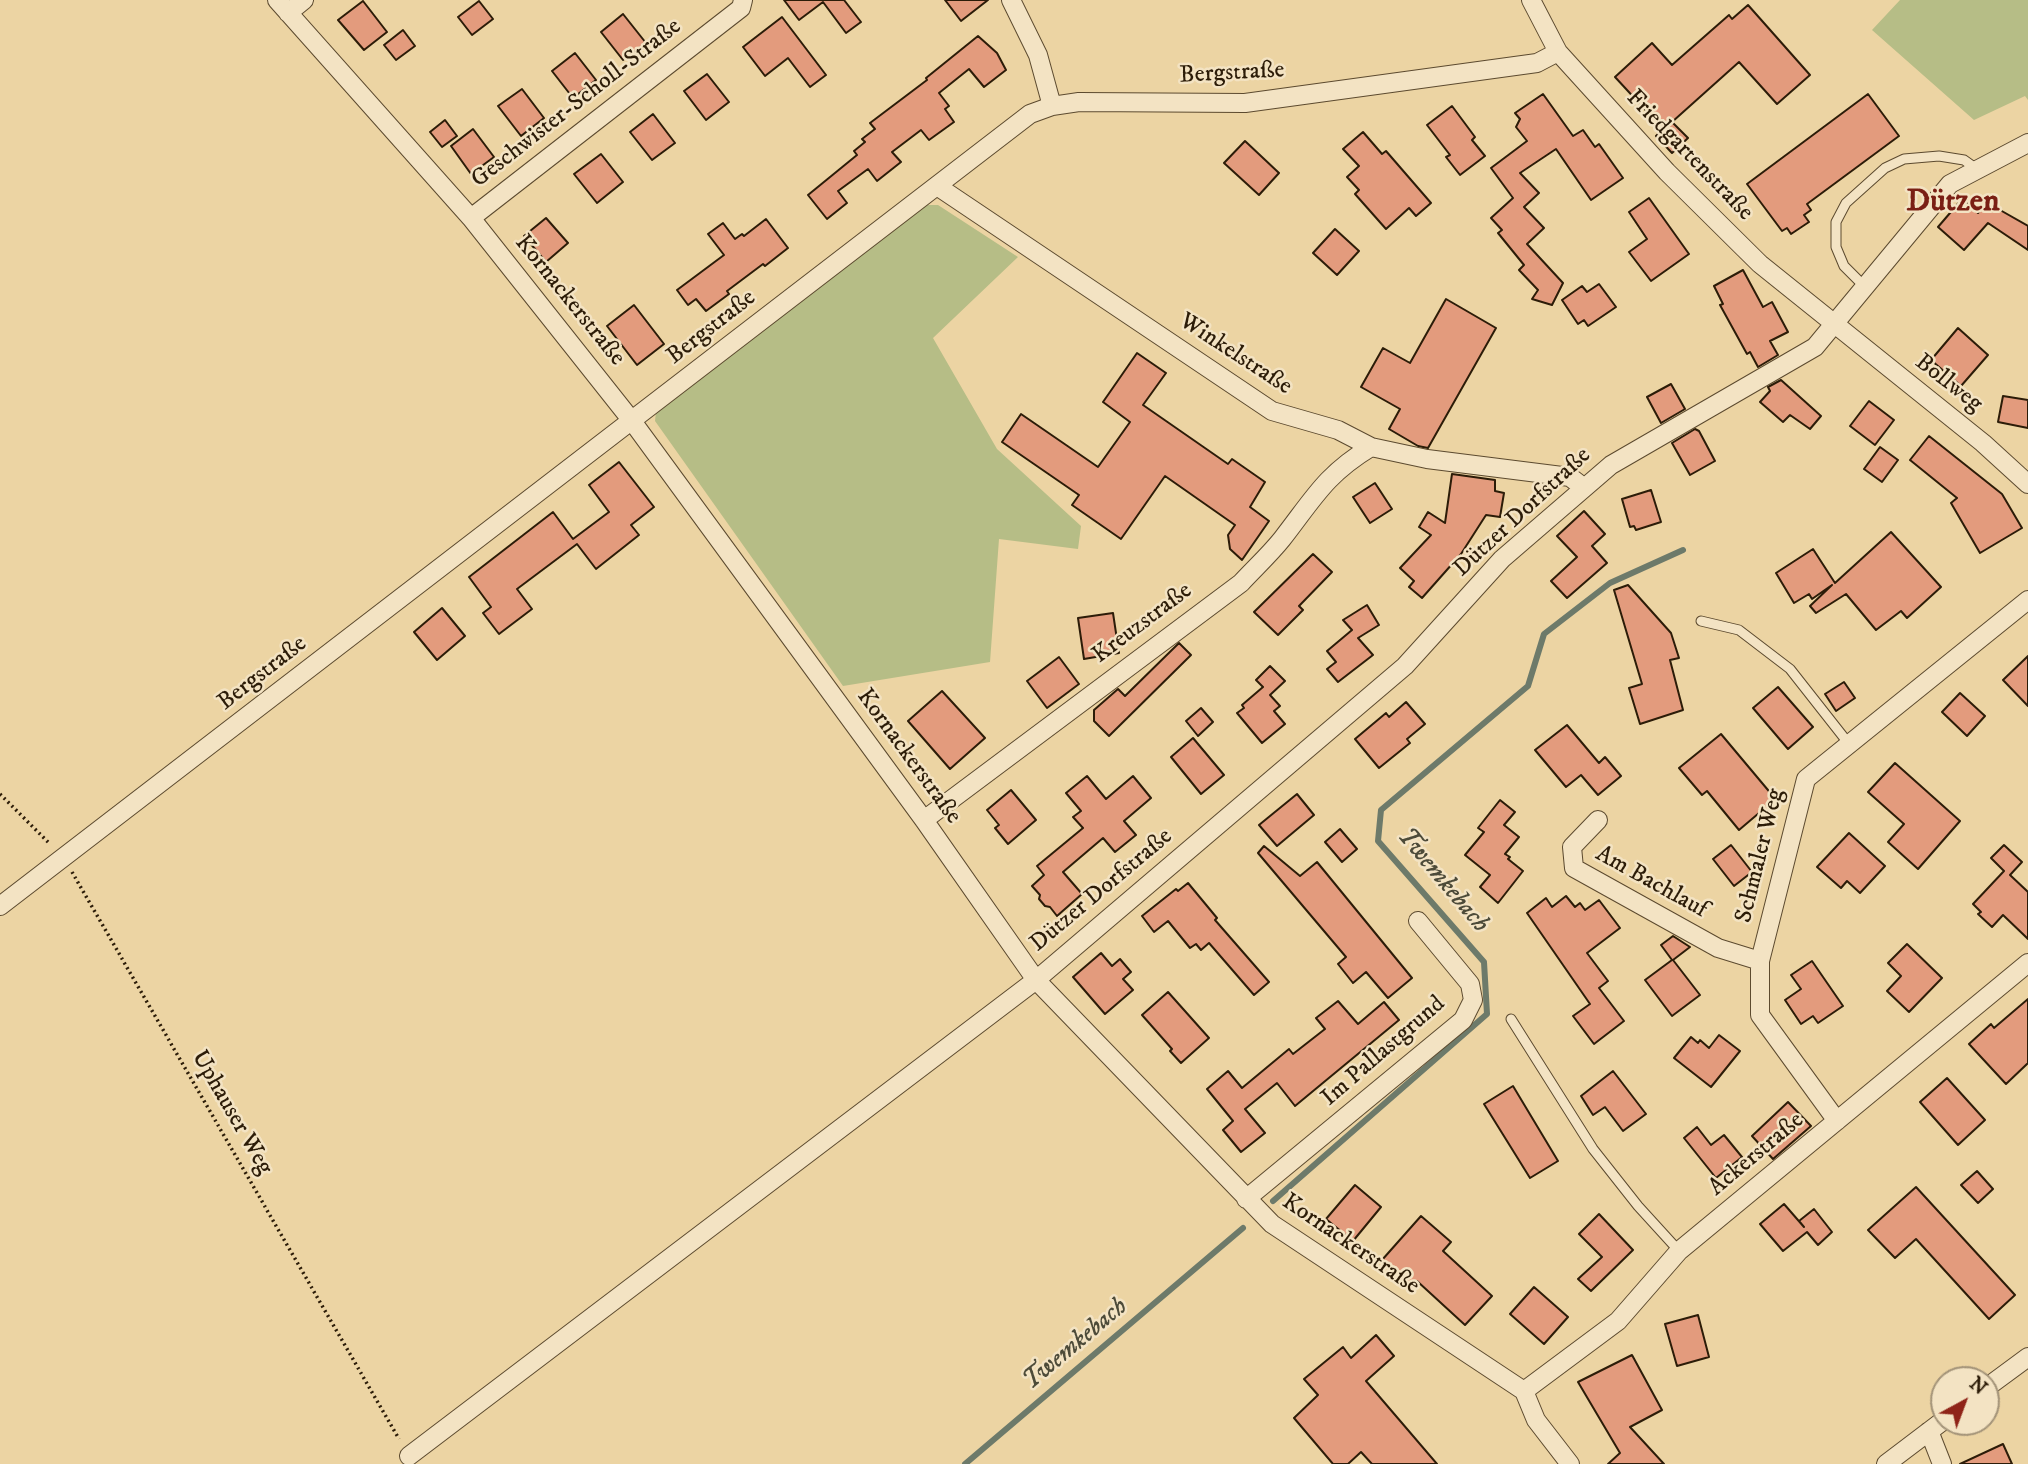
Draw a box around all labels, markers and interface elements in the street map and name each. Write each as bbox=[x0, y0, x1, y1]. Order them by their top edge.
street label: Geschwister-Scholl-Straße bbox=[466, 13, 688, 195]
street label: Bergstraße bbox=[1179, 57, 1285, 91]
street label: Friedgartenstraße bbox=[1619, 85, 1759, 227]
district label: Dützen bbox=[1906, 184, 2000, 222]
street label: Kornackerstraße bbox=[507, 230, 631, 372]
street label: Bergstraße bbox=[662, 284, 762, 372]
street label: Winkelstraße bbox=[1173, 308, 1297, 402]
street label: Bollweg bbox=[1908, 349, 1988, 419]
street label: Dützer Dorfstraße bbox=[1448, 442, 1598, 584]
street label: Kreuzstraße bbox=[1088, 577, 1198, 671]
street label: Bergstraße bbox=[213, 630, 313, 718]
street label: Kornackerstraße bbox=[849, 684, 967, 830]
street label: Schmaler Weg bbox=[1730, 786, 1792, 926]
water label: Twemkebach bbox=[1389, 822, 1495, 940]
street label: Dützer Dorfstraße bbox=[1025, 823, 1179, 959]
street label: Am Bachlauf bbox=[1590, 840, 1712, 926]
street label: Im Pallastgrund bbox=[1316, 991, 1452, 1113]
street label: Uphauser Weg bbox=[184, 1046, 278, 1180]
street label: Ackerstraße bbox=[1704, 1107, 1810, 1203]
street label: Kornackerstraße bbox=[1276, 1188, 1424, 1302]
water label: Twemkebach bbox=[1017, 1292, 1135, 1398]
north arrow bbox=[1930, 1366, 2000, 1436]
text: N bbox=[1964, 1372, 1991, 1400]

